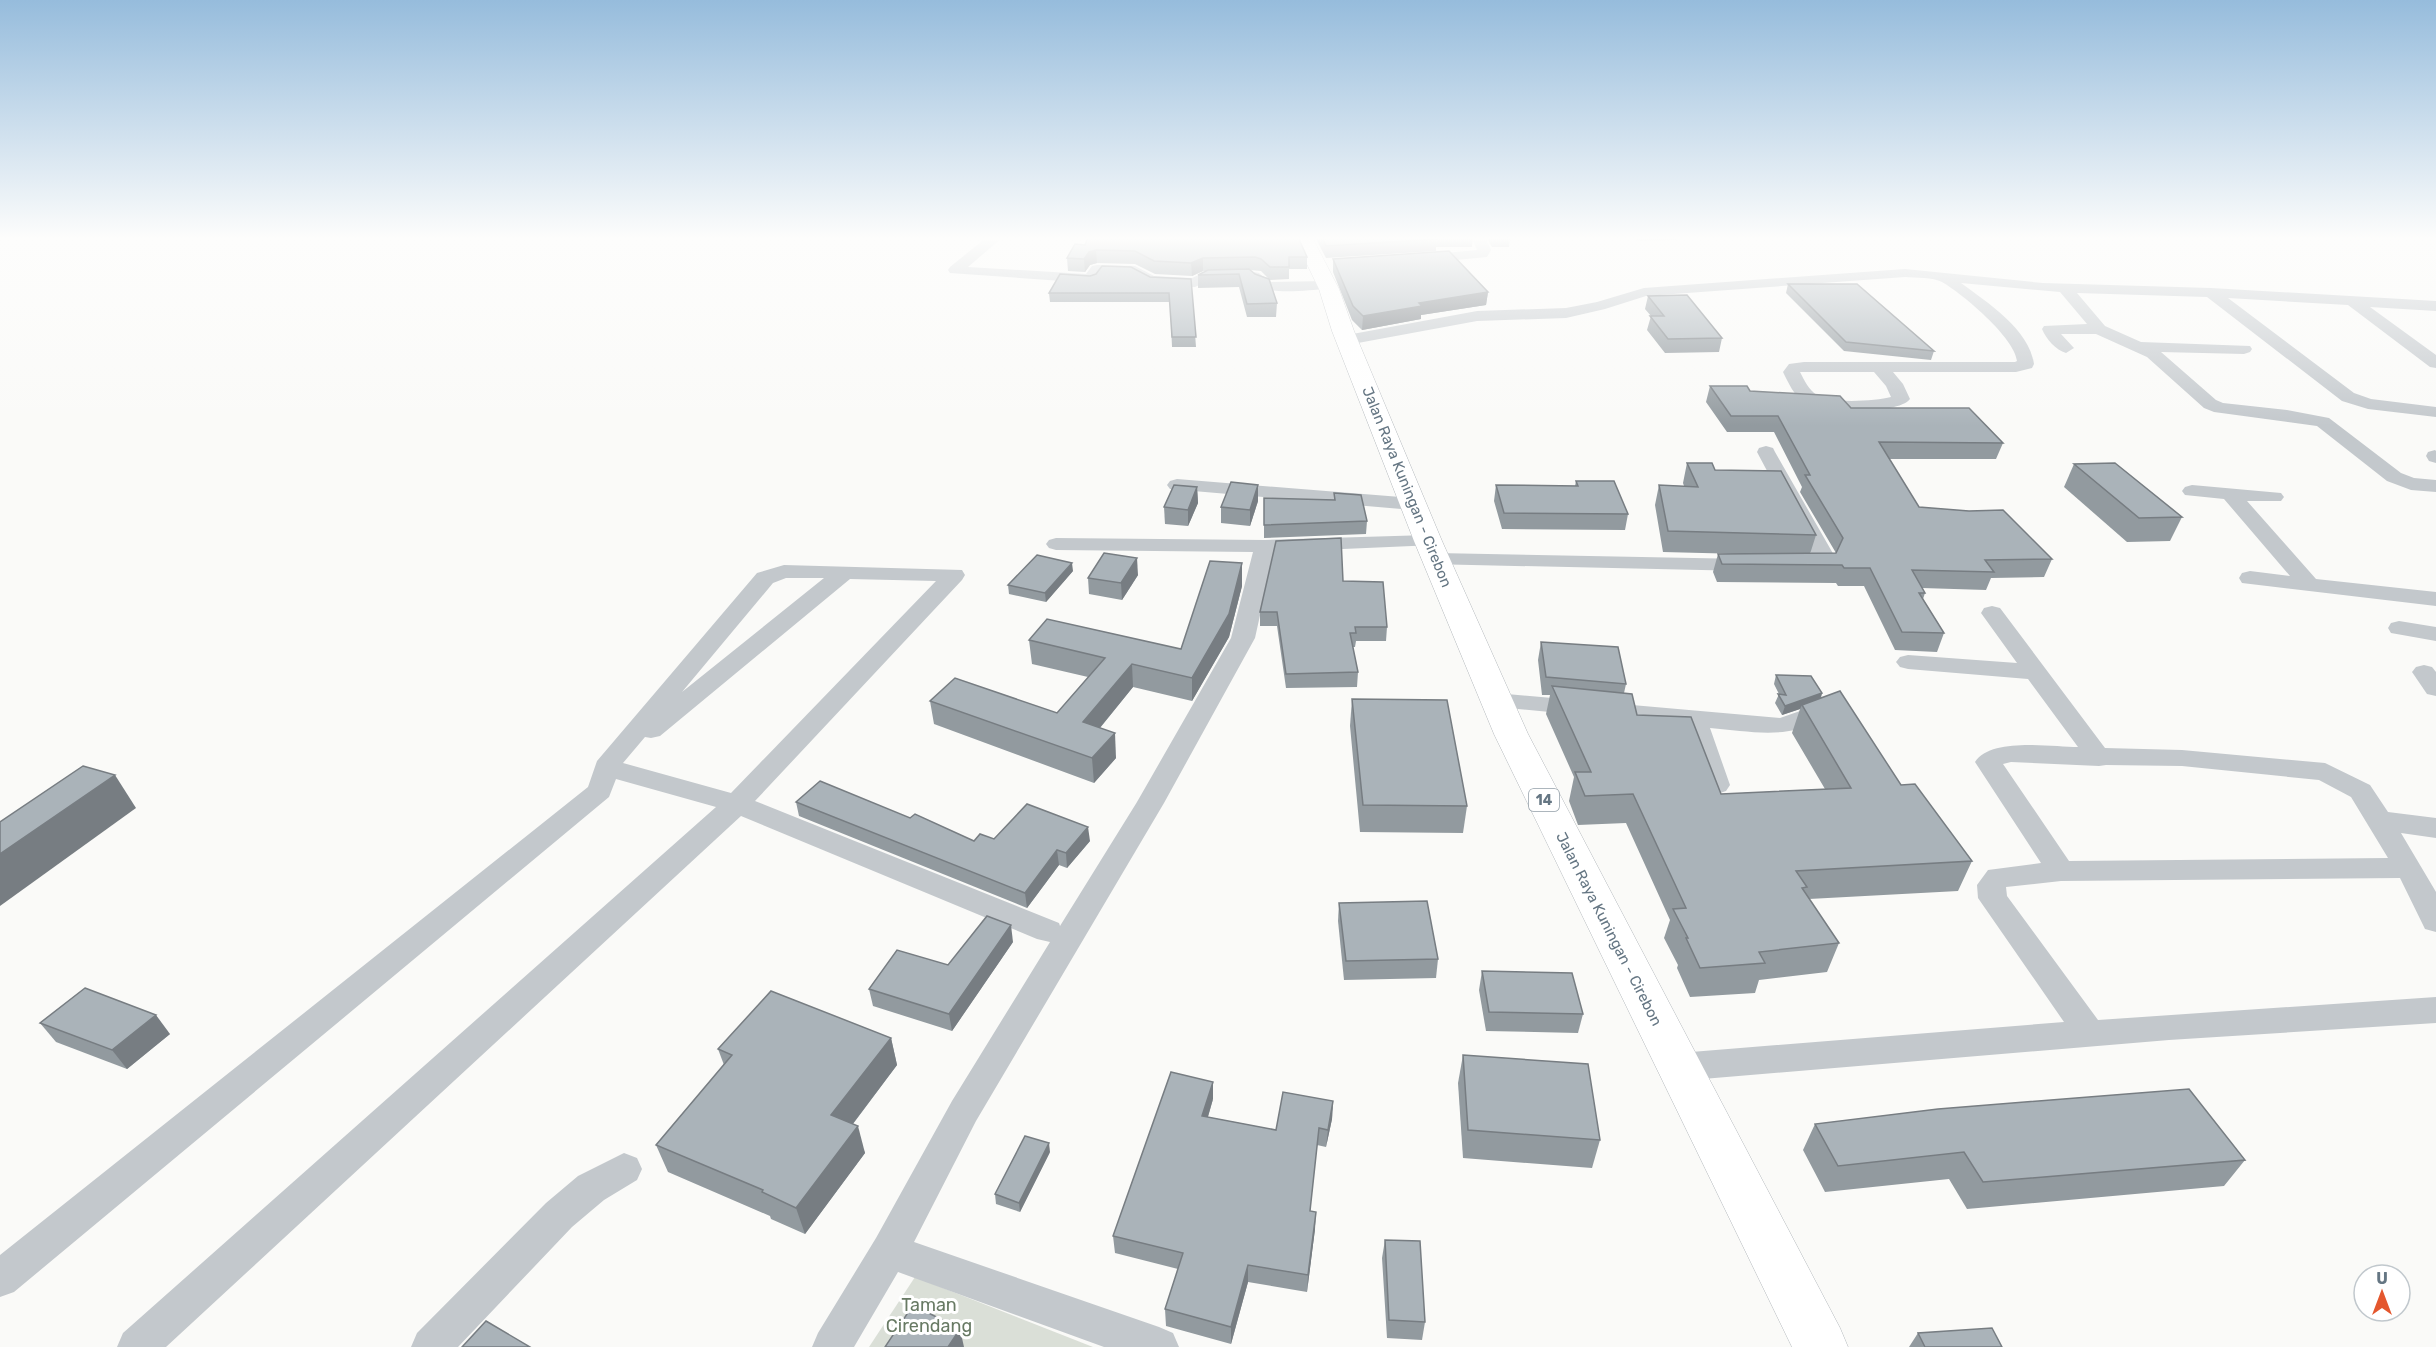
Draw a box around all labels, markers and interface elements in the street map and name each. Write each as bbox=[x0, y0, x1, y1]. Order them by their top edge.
street label: Jalan Raya Kuningan - Cirebon bbox=[1358, 384, 1456, 590]
road number: 14 bbox=[1529, 789, 1559, 811]
street label: Jalan Raya Kuningan - Cirebon bbox=[1552, 829, 1666, 1029]
north arrow bbox=[2352, 1263, 2412, 1323]
text: U bbox=[2376, 1269, 2388, 1288]
park label: Taman Cirendang bbox=[886, 1294, 972, 1337]

